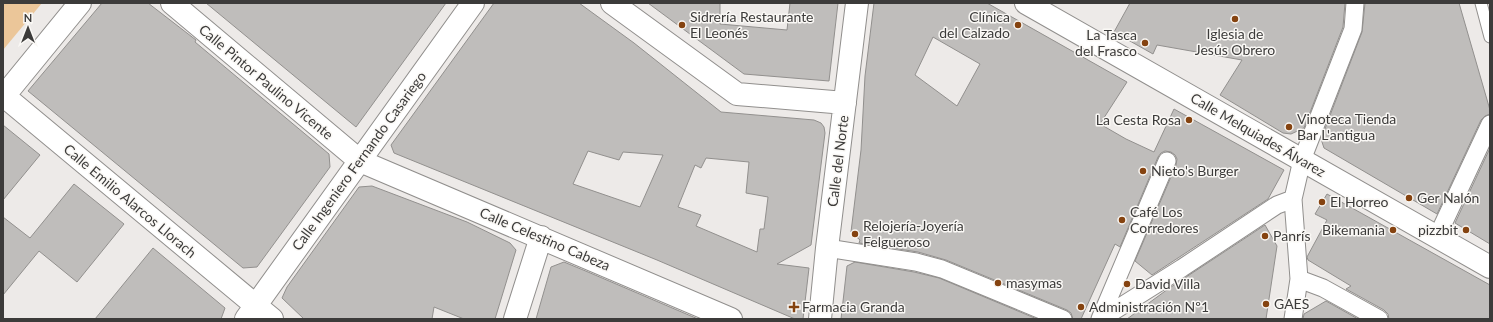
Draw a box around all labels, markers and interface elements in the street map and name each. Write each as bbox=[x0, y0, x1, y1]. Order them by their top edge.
north arrow bbox=[8, 8, 48, 48]
place label: Sidrería Restaurante El Leonés bbox=[690, 8, 814, 41]
place label: Clínica del Calzado bbox=[939, 8, 1010, 41]
text: N bbox=[24, 11, 32, 24]
marker: Iglesia de Jesús Obrero bbox=[1230, 14, 1240, 24]
street label: Calle Pintor Paulino Vicente bbox=[196, 20, 337, 143]
marker: Sidrería Restaurante El Leonés bbox=[677, 20, 687, 30]
marker: Clínica del Calzado bbox=[1013, 20, 1023, 30]
place label: Iglesia de Jesús Obrero bbox=[1195, 25, 1275, 58]
place label: La Tasca del Frasco bbox=[1075, 26, 1137, 59]
marker: La Tasca del Frasco bbox=[1140, 38, 1150, 48]
street label: Calle Ingeniero Fernando Casariego bbox=[288, 68, 429, 253]
street label: Calle Melquiades Álvarez bbox=[1188, 89, 1329, 180]
place label: Vinoteca Tienda Bar L'antigua bbox=[1297, 110, 1396, 143]
place label: La Cesta Rosa bbox=[1096, 111, 1181, 128]
street label: Calle del Norte bbox=[823, 114, 852, 208]
marker: La Cesta Rosa bbox=[1184, 115, 1194, 125]
marker: Vinoteca Tienda Bar L'antigua bbox=[1284, 122, 1294, 132]
street label: Calle Emilio Alarcos Llorach bbox=[61, 140, 200, 261]
place label: Nieto's Burger bbox=[1151, 162, 1239, 179]
marker: Nieto's Burger bbox=[1138, 166, 1148, 176]
place label: Ger Nalón bbox=[1417, 189, 1479, 206]
place label: El Horreo bbox=[1330, 193, 1389, 210]
marker: Ger Nalón bbox=[1404, 193, 1414, 203]
marker: El Horreo bbox=[1317, 197, 1327, 207]
street label: Calle Celestino Cabeza bbox=[477, 203, 613, 274]
place label: Café Los Corredores bbox=[1130, 203, 1199, 236]
marker: Café Los Corredores bbox=[1117, 215, 1127, 225]
place label: Relojería-Joyería Felgueroso bbox=[863, 217, 964, 250]
place label: Bikemania bbox=[1322, 221, 1385, 238]
place label: pizzbit bbox=[1418, 221, 1458, 238]
marker: Bikemania bbox=[1388, 225, 1398, 235]
marker: pizzbit bbox=[1461, 225, 1471, 235]
place label: Panrís bbox=[1273, 227, 1310, 244]
marker: Relojería-Joyería Felgueroso bbox=[850, 229, 860, 239]
marker: Panrís bbox=[1260, 231, 1270, 241]
place label: masymas bbox=[1006, 274, 1062, 291]
place label: David Villa bbox=[1135, 275, 1200, 292]
marker: masymas bbox=[993, 278, 1003, 288]
marker: David Villa bbox=[1122, 279, 1132, 289]
place label: GAES bbox=[1274, 295, 1309, 312]
place label: Farmacia Granda bbox=[802, 298, 905, 315]
place label: Administración Nº1 bbox=[1089, 298, 1209, 315]
marker: GAES bbox=[1261, 299, 1271, 309]
marker: Farmacia Granda bbox=[789, 302, 799, 312]
marker: Administración Nº1 bbox=[1076, 302, 1086, 312]

